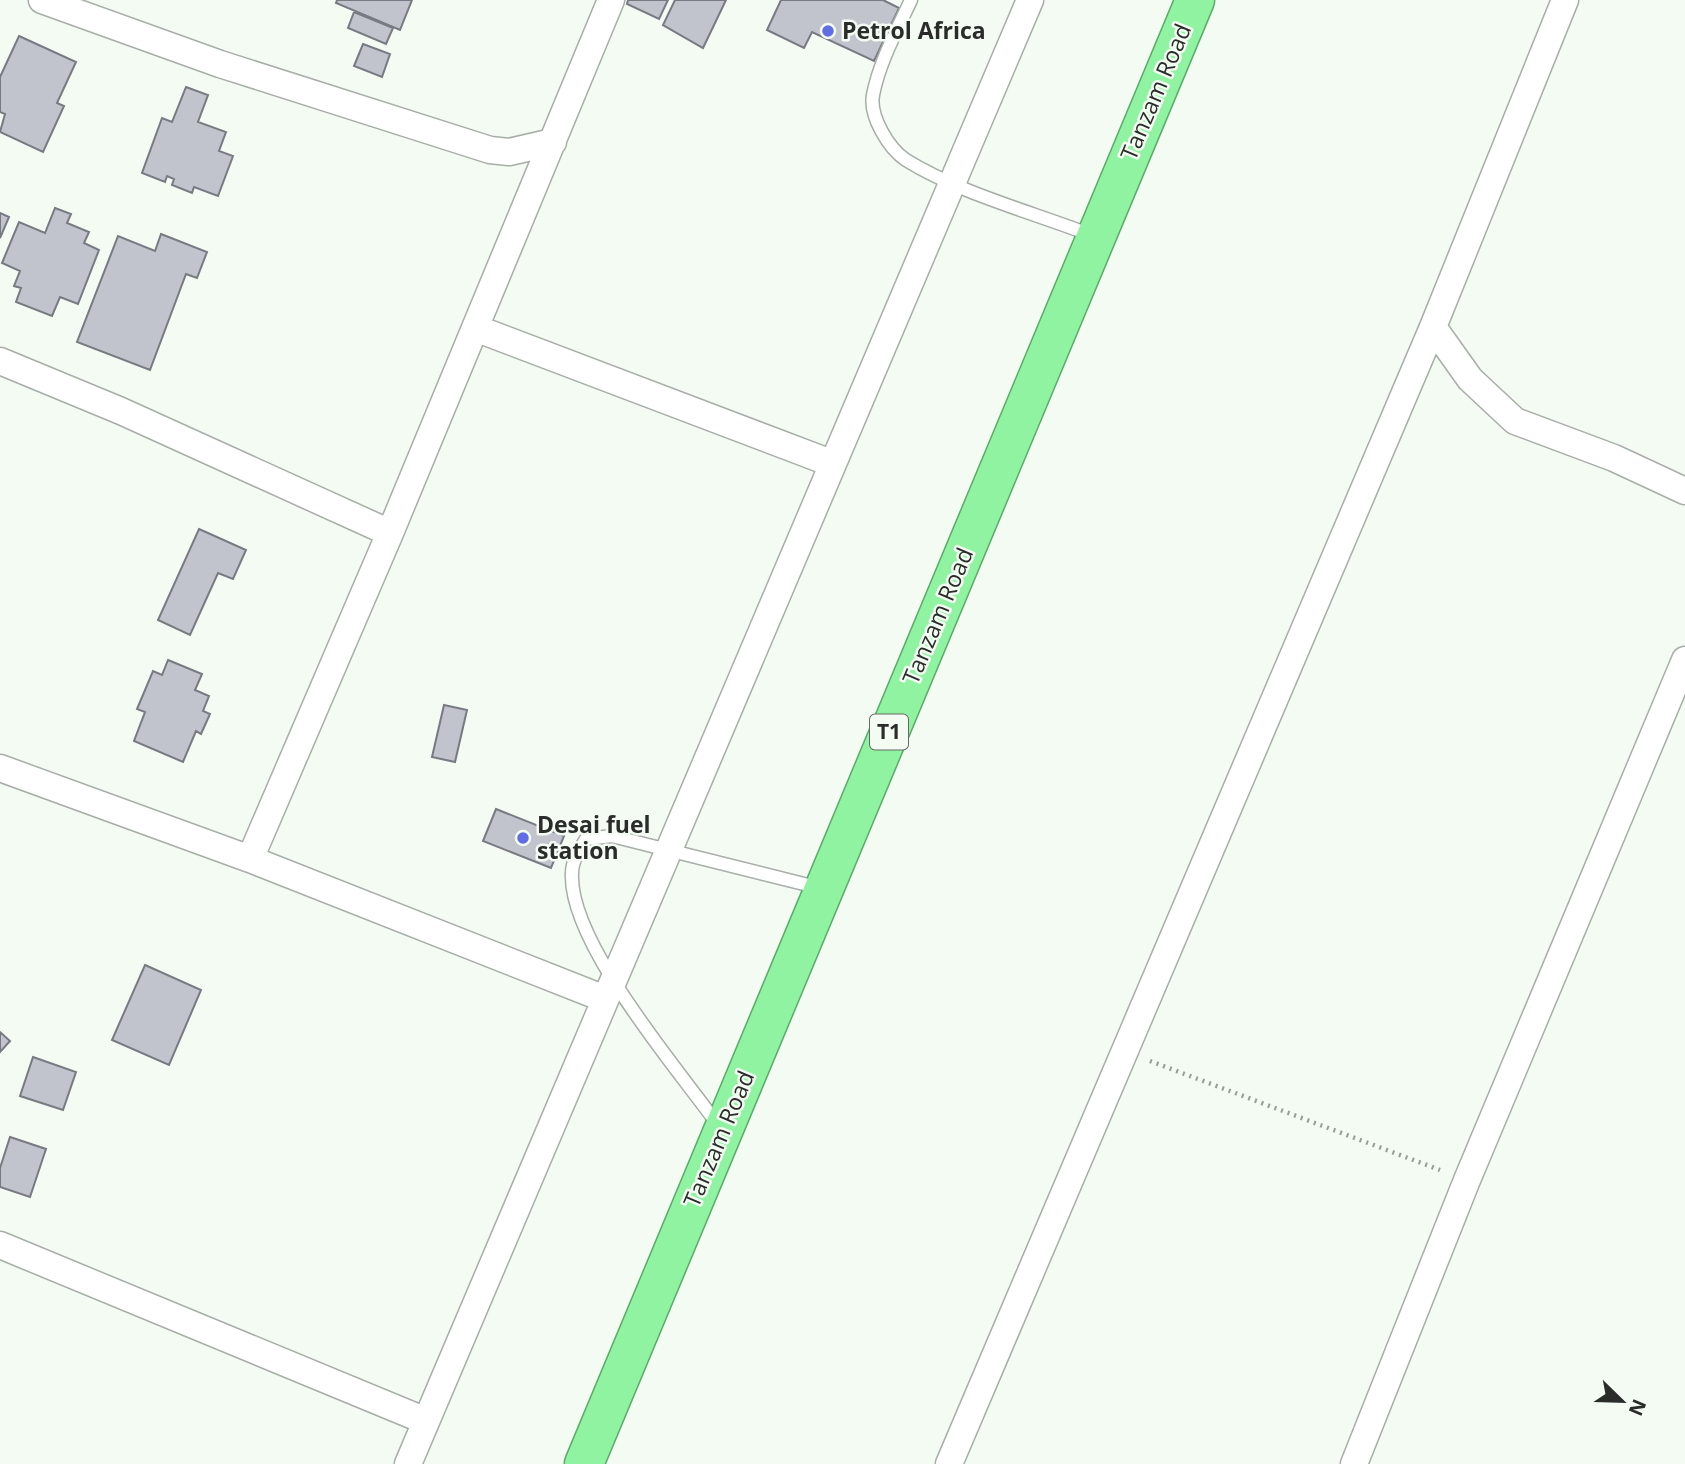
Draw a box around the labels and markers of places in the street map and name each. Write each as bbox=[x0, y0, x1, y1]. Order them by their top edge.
place label: Petrol Africa bbox=[842, 14, 986, 46]
marker: Petrol Africa bbox=[820, 23, 836, 39]
place label: Desai fuel station bbox=[537, 808, 651, 866]
marker: Desai fuel station bbox=[515, 830, 531, 846]

